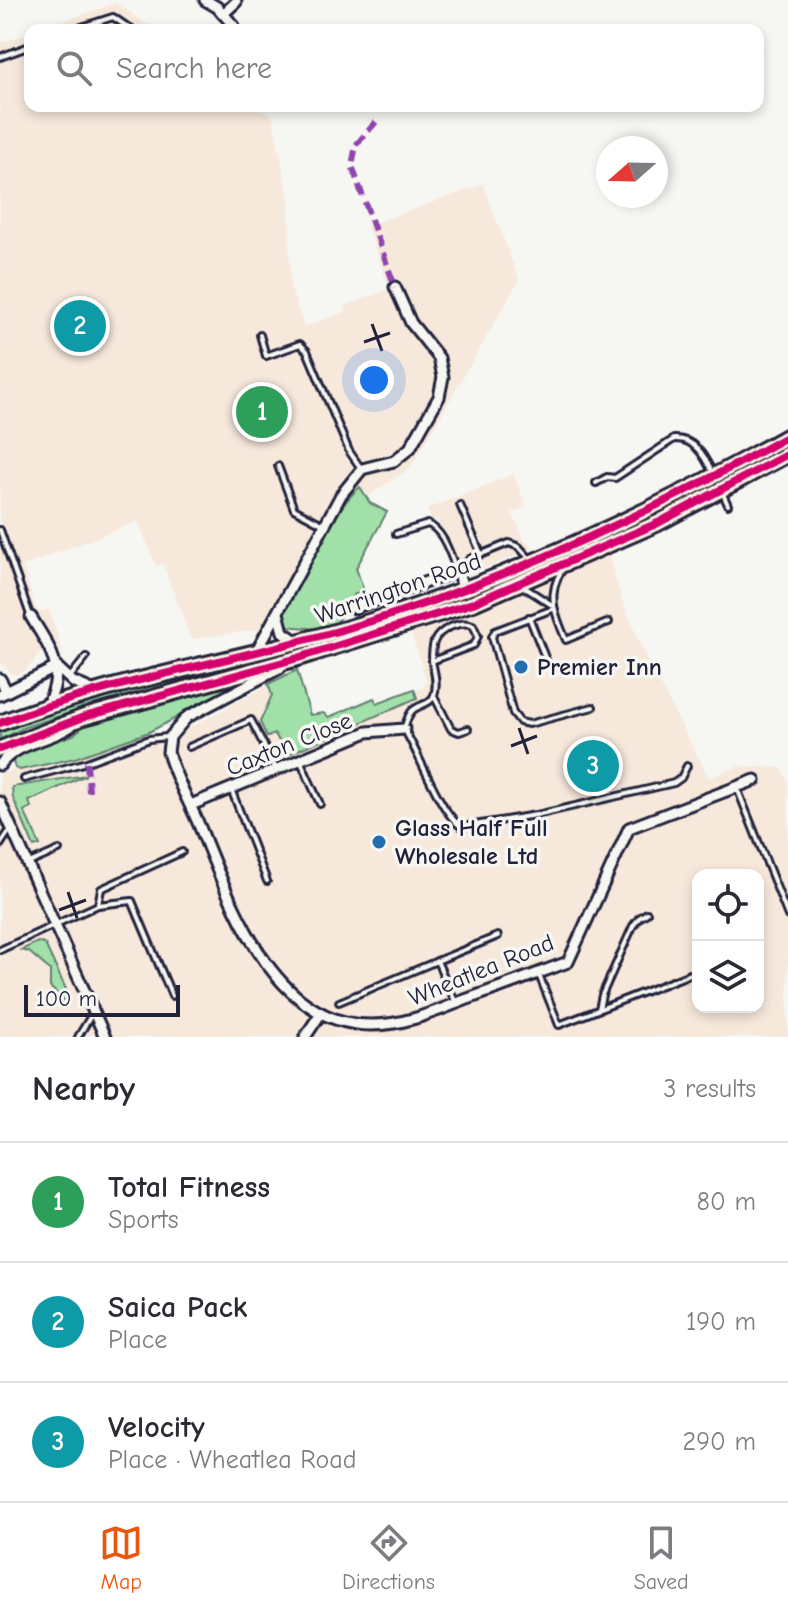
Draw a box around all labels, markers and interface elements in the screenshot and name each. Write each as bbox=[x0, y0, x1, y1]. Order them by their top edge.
search box bbox=[24, 24, 764, 112]
icon: search bbox=[52, 46, 96, 90]
text: Search here bbox=[116, 51, 272, 86]
north arrow bbox=[596, 136, 668, 208]
pin: 2 bbox=[54, 296, 106, 356]
your location bbox=[354, 360, 394, 400]
pin: 1 bbox=[236, 382, 288, 442]
street label: Warrington Road bbox=[311, 546, 485, 630]
place label: Premier Inn bbox=[537, 653, 662, 681]
marker: Premier Inn bbox=[512, 658, 530, 676]
street label: Caxton Close bbox=[222, 706, 356, 782]
pin: 3 bbox=[567, 736, 619, 796]
place label: Glass Half Full Wholesale Ltd bbox=[395, 814, 548, 870]
marker: Glass Half Full Wholesale Ltd bbox=[370, 833, 388, 851]
map controls bbox=[692, 869, 764, 1013]
button: locate bbox=[692, 869, 764, 941]
street label: Wheatlea Road bbox=[404, 928, 558, 1012]
button: layers bbox=[692, 941, 764, 1013]
scale bar bbox=[24, 981, 180, 1017]
text: 100 m bbox=[36, 986, 97, 1012]
text: Nearby bbox=[32, 1069, 135, 1109]
text: 3 results bbox=[663, 1074, 756, 1104]
text: Total Fitness bbox=[108, 1170, 270, 1205]
text: 1 bbox=[53, 1187, 63, 1217]
text: 80 m bbox=[697, 1187, 756, 1217]
text: Sports bbox=[108, 1205, 179, 1235]
text: Saica Pack bbox=[108, 1290, 247, 1325]
text: 2 bbox=[52, 1307, 64, 1337]
text: 190 m bbox=[686, 1307, 756, 1337]
text: Place bbox=[108, 1325, 167, 1355]
text: Velocity bbox=[108, 1410, 205, 1445]
text: 3 bbox=[52, 1427, 64, 1457]
text: 290 m bbox=[683, 1427, 756, 1457]
text: Place · Wheatlea Road bbox=[108, 1445, 356, 1475]
tab: Map bbox=[99, 1521, 143, 1595]
tab: Directions bbox=[342, 1521, 435, 1595]
tab: Saved bbox=[634, 1521, 689, 1595]

